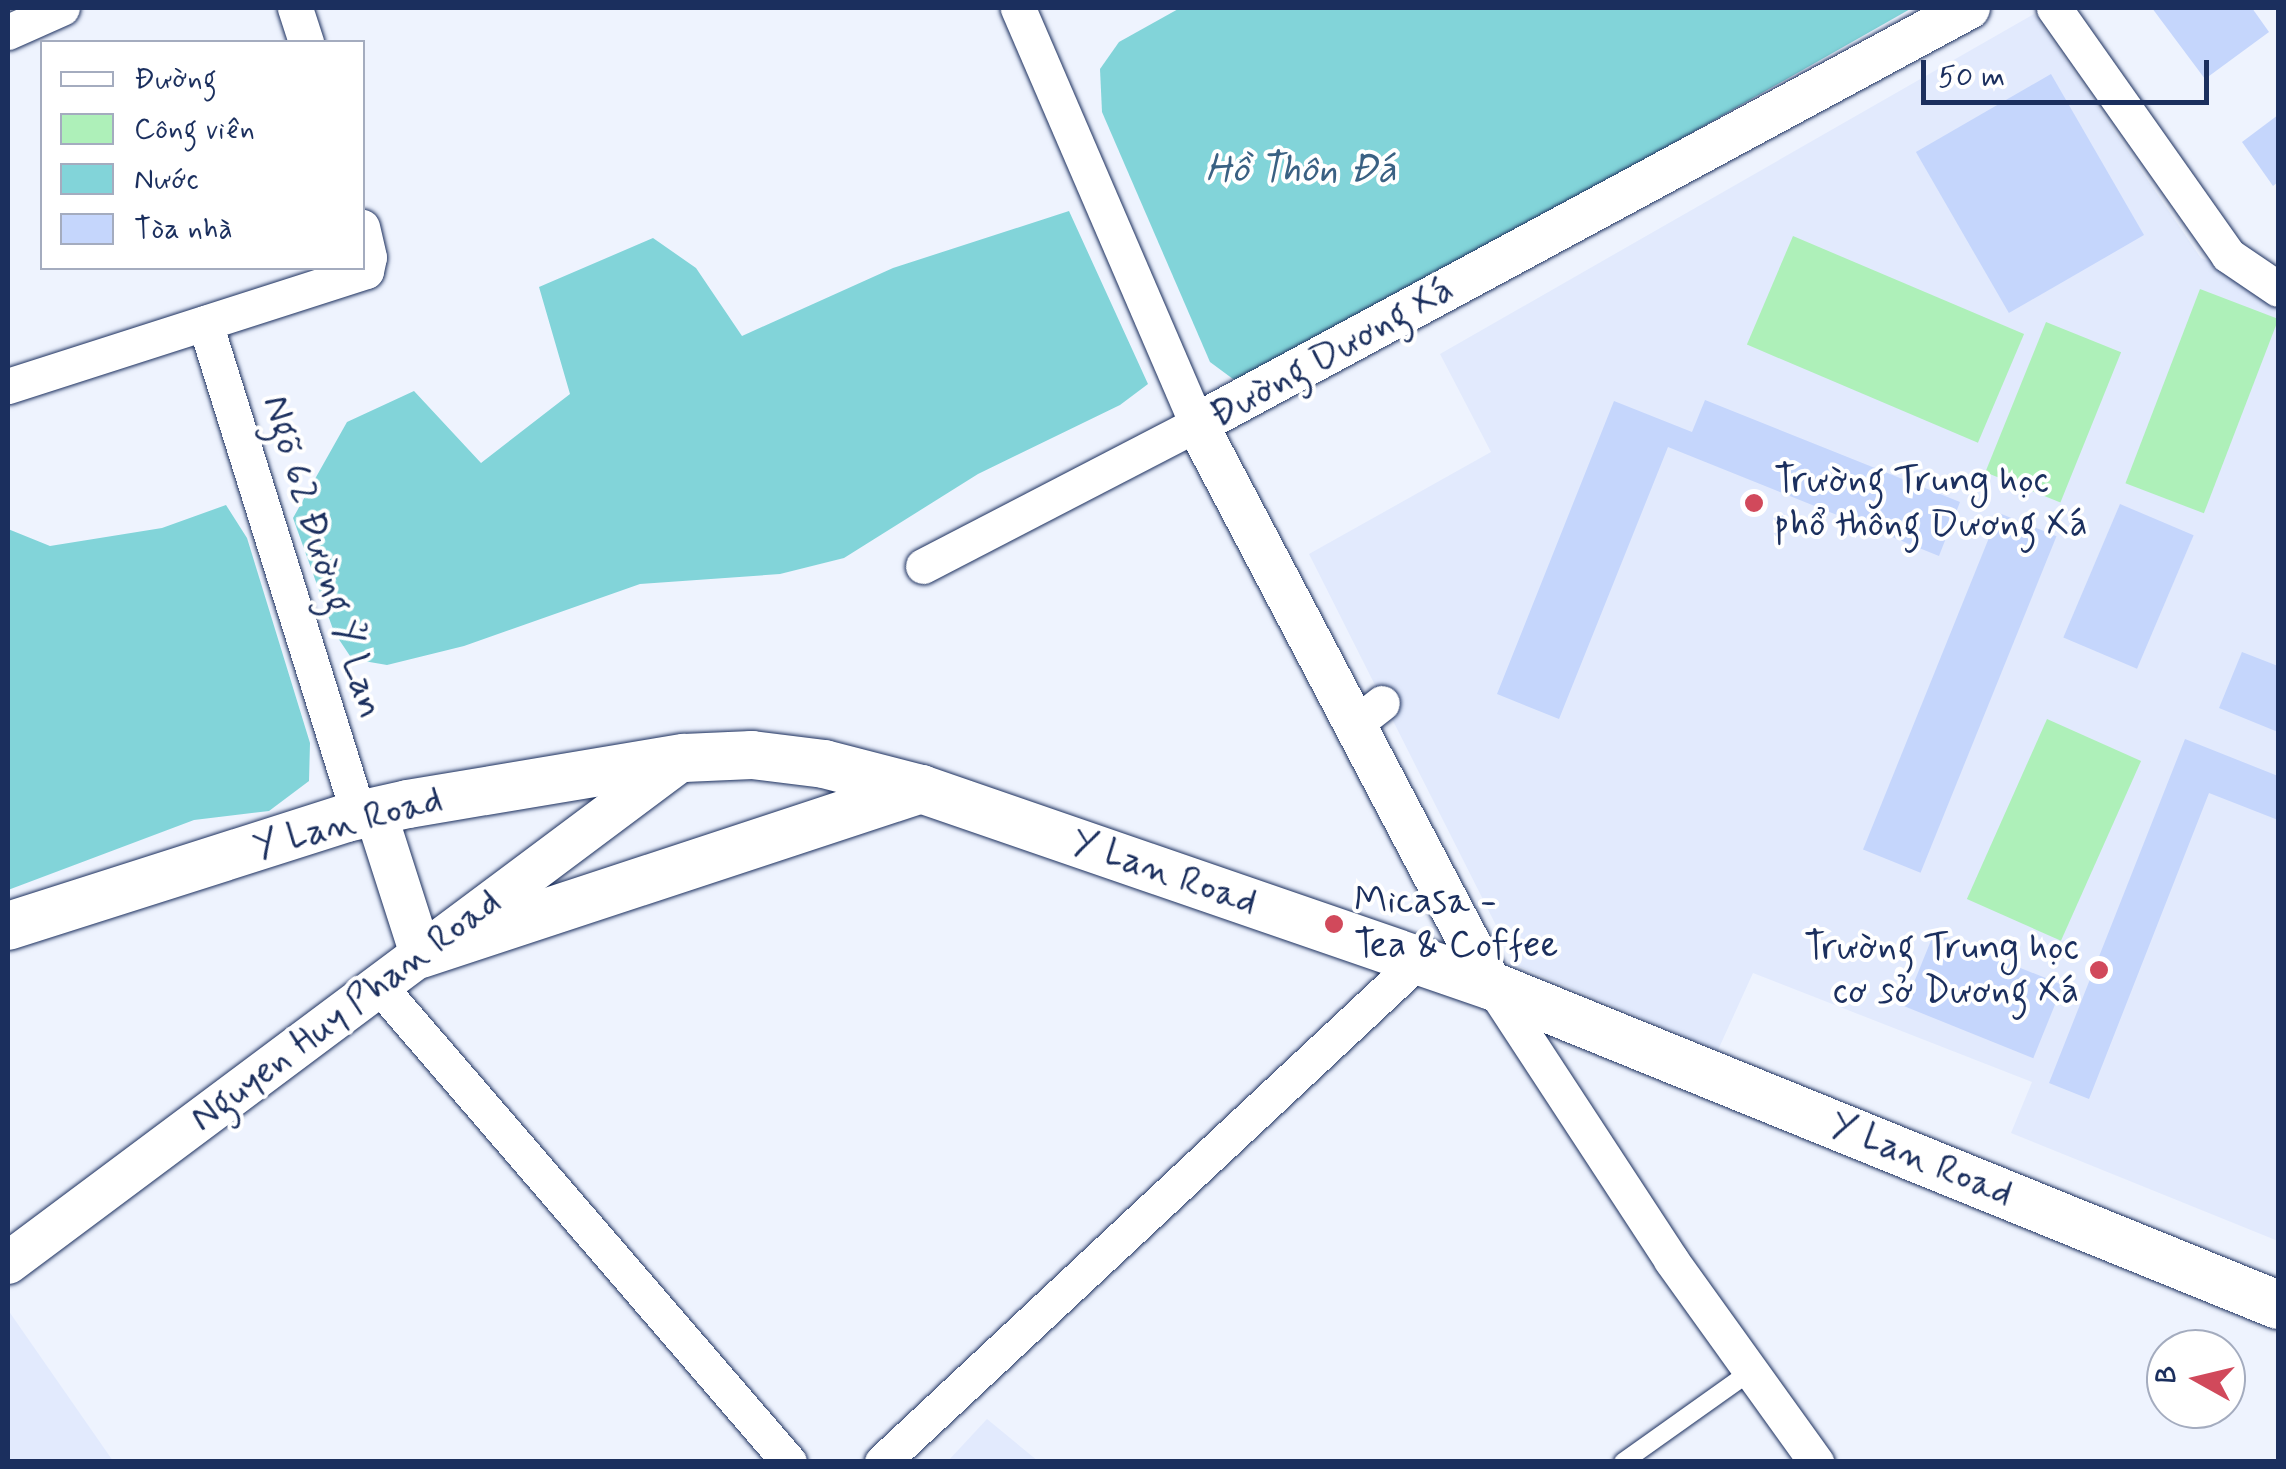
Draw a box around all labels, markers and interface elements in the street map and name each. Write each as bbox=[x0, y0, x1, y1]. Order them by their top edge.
legend bbox=[40, 40, 365, 270]
scale bar bbox=[1926, 40, 2214, 102]
text: 50 m bbox=[1938, 58, 2005, 97]
text: Đường bbox=[134, 60, 217, 99]
text: Công viên bbox=[134, 110, 255, 149]
water label: Hồ Thôn Đá bbox=[1206, 146, 1396, 194]
text: Nước bbox=[134, 160, 199, 199]
text: Tòa nhà bbox=[134, 210, 233, 249]
street label: Đường Dương Xá bbox=[1202, 267, 1462, 439]
street label: Ngõ 62 Đường Ỷ Lan bbox=[251, 390, 393, 724]
place label: Trường Trung học phổ thông Dương Xá bbox=[1774, 458, 2088, 548]
marker: Trường Trung học phổ thông Dương Xá bbox=[1743, 492, 1765, 514]
street label: Y Lan Road bbox=[253, 778, 443, 870]
street label: Y Lan Road bbox=[1069, 821, 1259, 925]
place label: Micasa - Tea & Coffee bbox=[1354, 879, 1558, 968]
street label: Nguyen Huy Phan Road bbox=[183, 880, 509, 1142]
marker: Micasa - Tea & Coffee bbox=[1323, 913, 1345, 935]
place label: Trường Trung học cơ sở Dương Xá bbox=[1801, 925, 2079, 1014]
marker: Trường Trung học cơ sở Dương Xá bbox=[2088, 959, 2110, 981]
street label: Y Lan Road bbox=[1826, 1104, 2016, 1216]
north arrow bbox=[2146, 1329, 2246, 1429]
text: B bbox=[2148, 1364, 2187, 1386]

